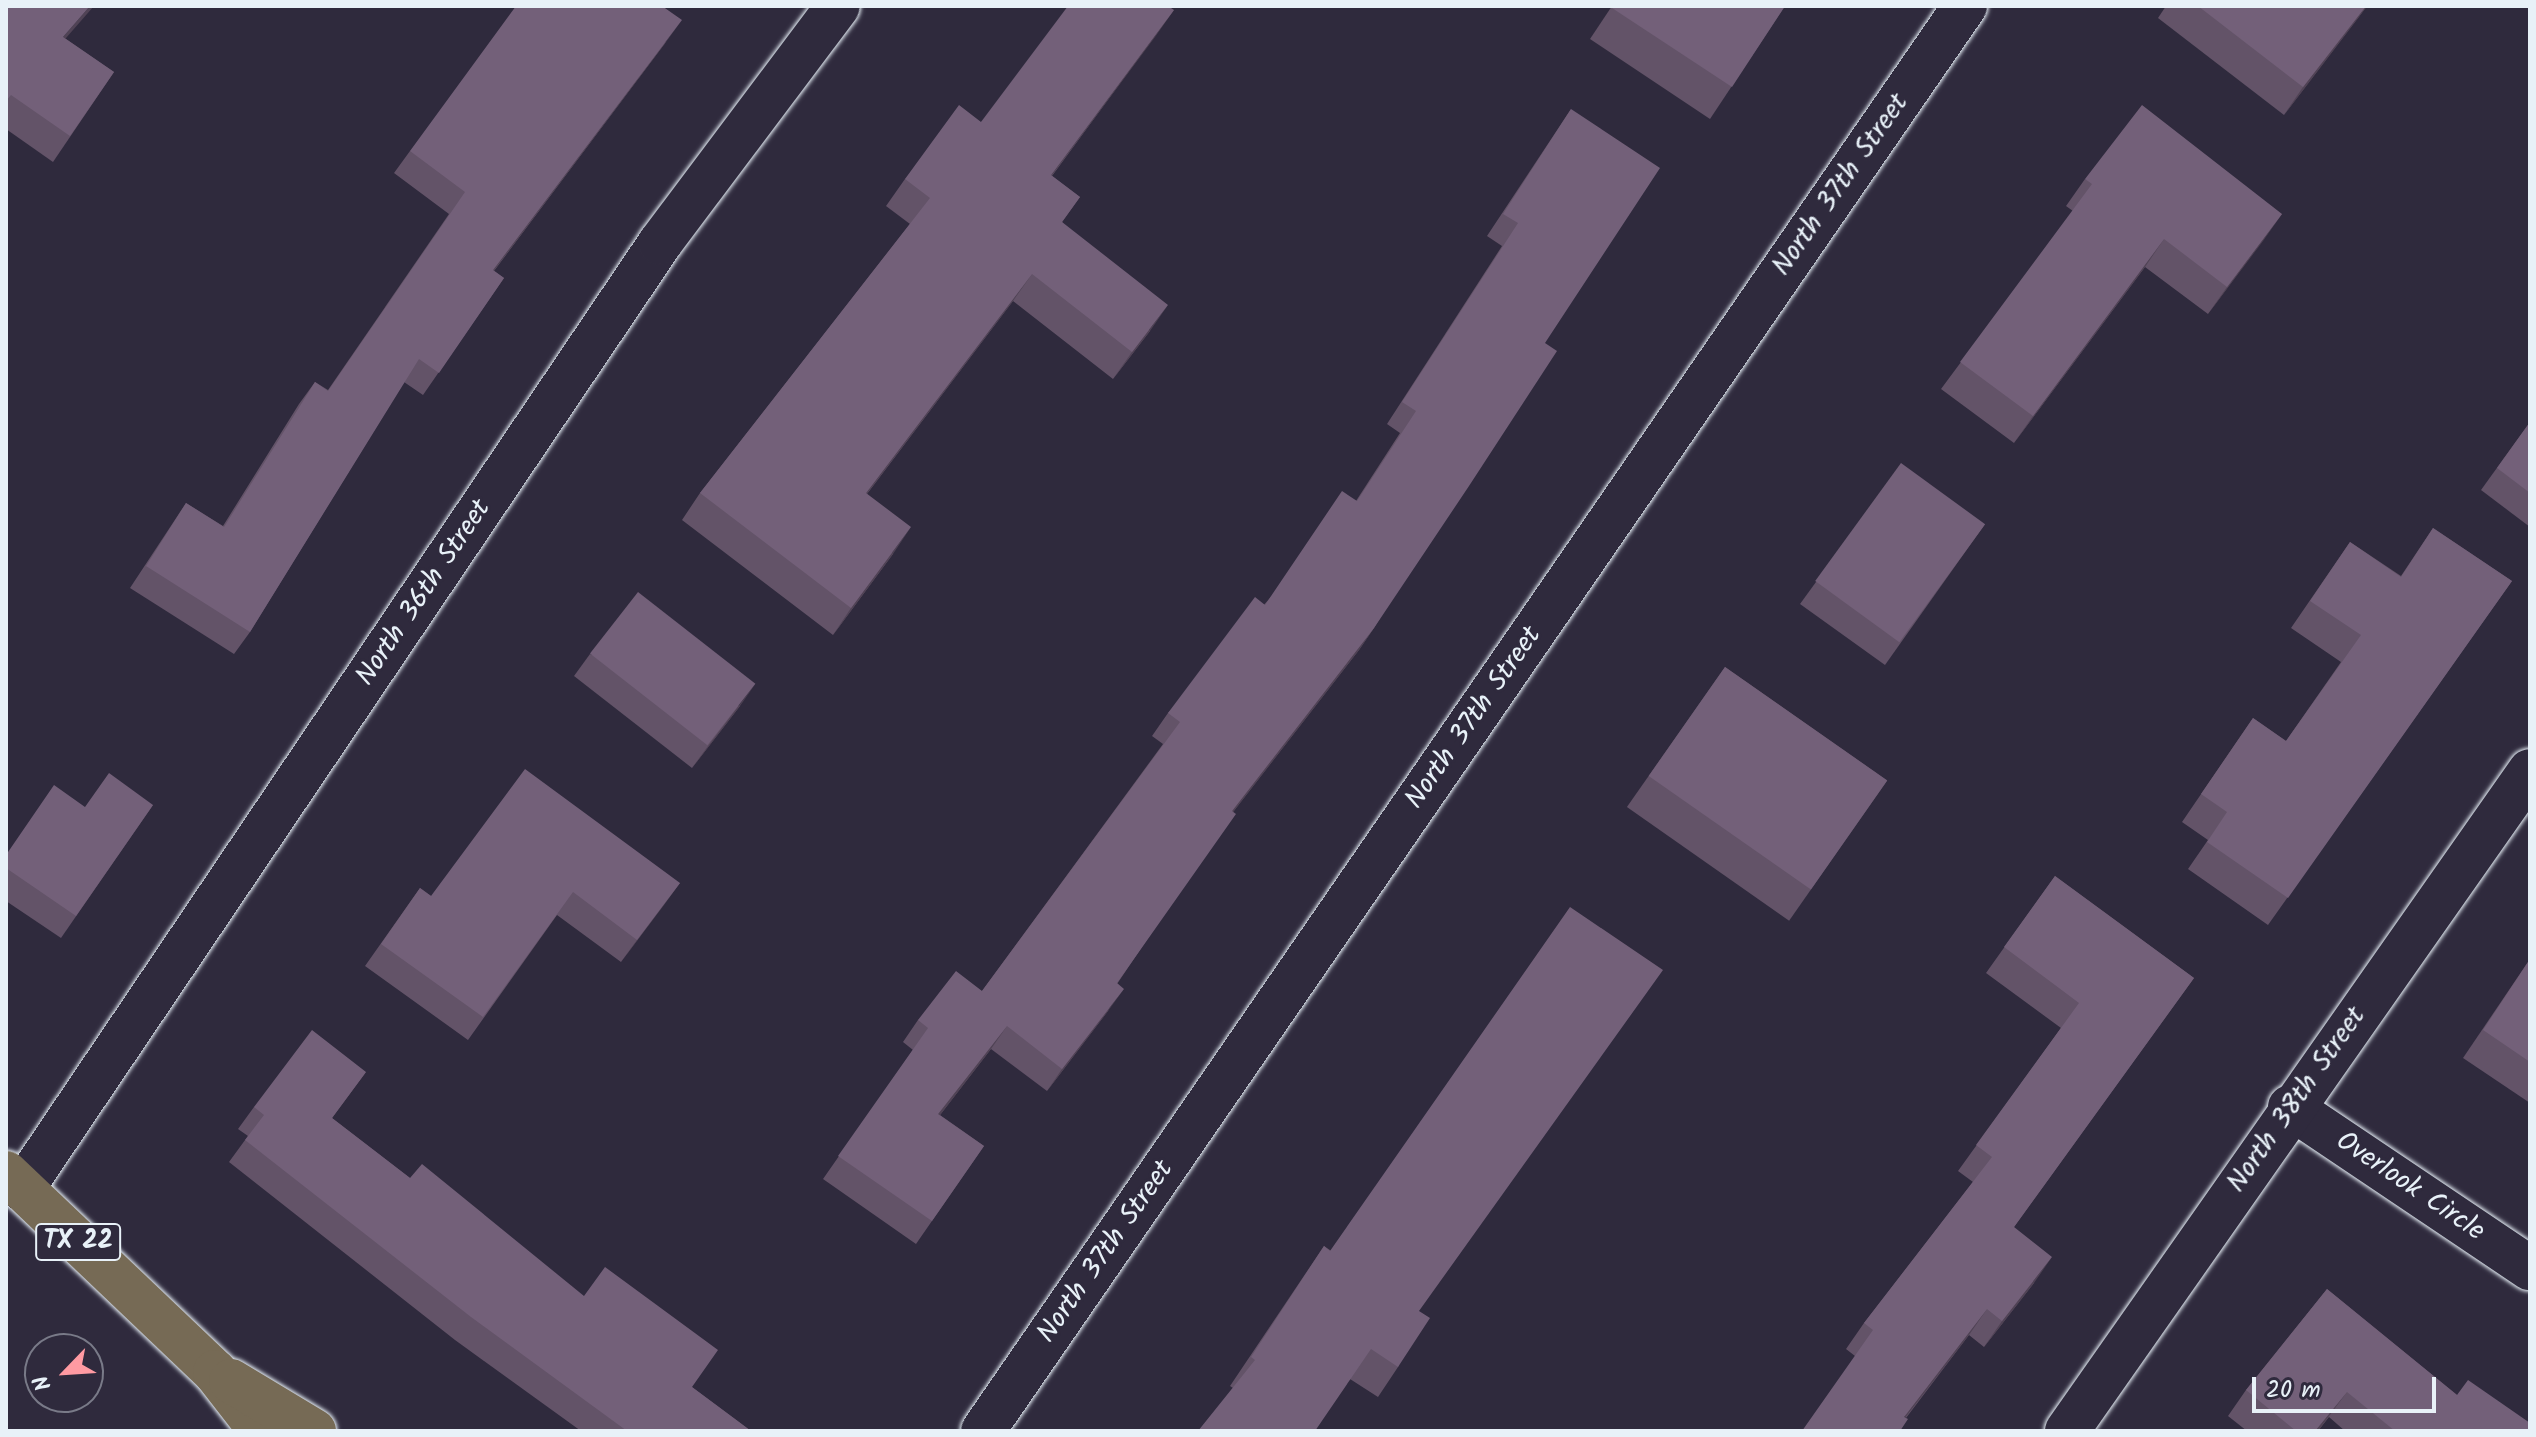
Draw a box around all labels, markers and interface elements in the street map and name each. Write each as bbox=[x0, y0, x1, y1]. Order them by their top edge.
street label: North 37th Street bbox=[1766, 87, 1916, 283]
street label: North 36th Street bbox=[349, 493, 499, 693]
street label: North 37th Street bbox=[1399, 620, 1549, 816]
street label: North 38th Street bbox=[2220, 1001, 2374, 1199]
street label: Overlook Circle bbox=[2329, 1125, 2491, 1249]
street label: North 37th Street bbox=[1031, 1154, 1181, 1350]
road number: TX 22 bbox=[34, 1220, 122, 1264]
north arrow bbox=[24, 1333, 104, 1413]
scale bar bbox=[2256, 1361, 2440, 1411]
text: N bbox=[25, 1369, 62, 1396]
text: 20 m bbox=[2266, 1371, 2321, 1410]

